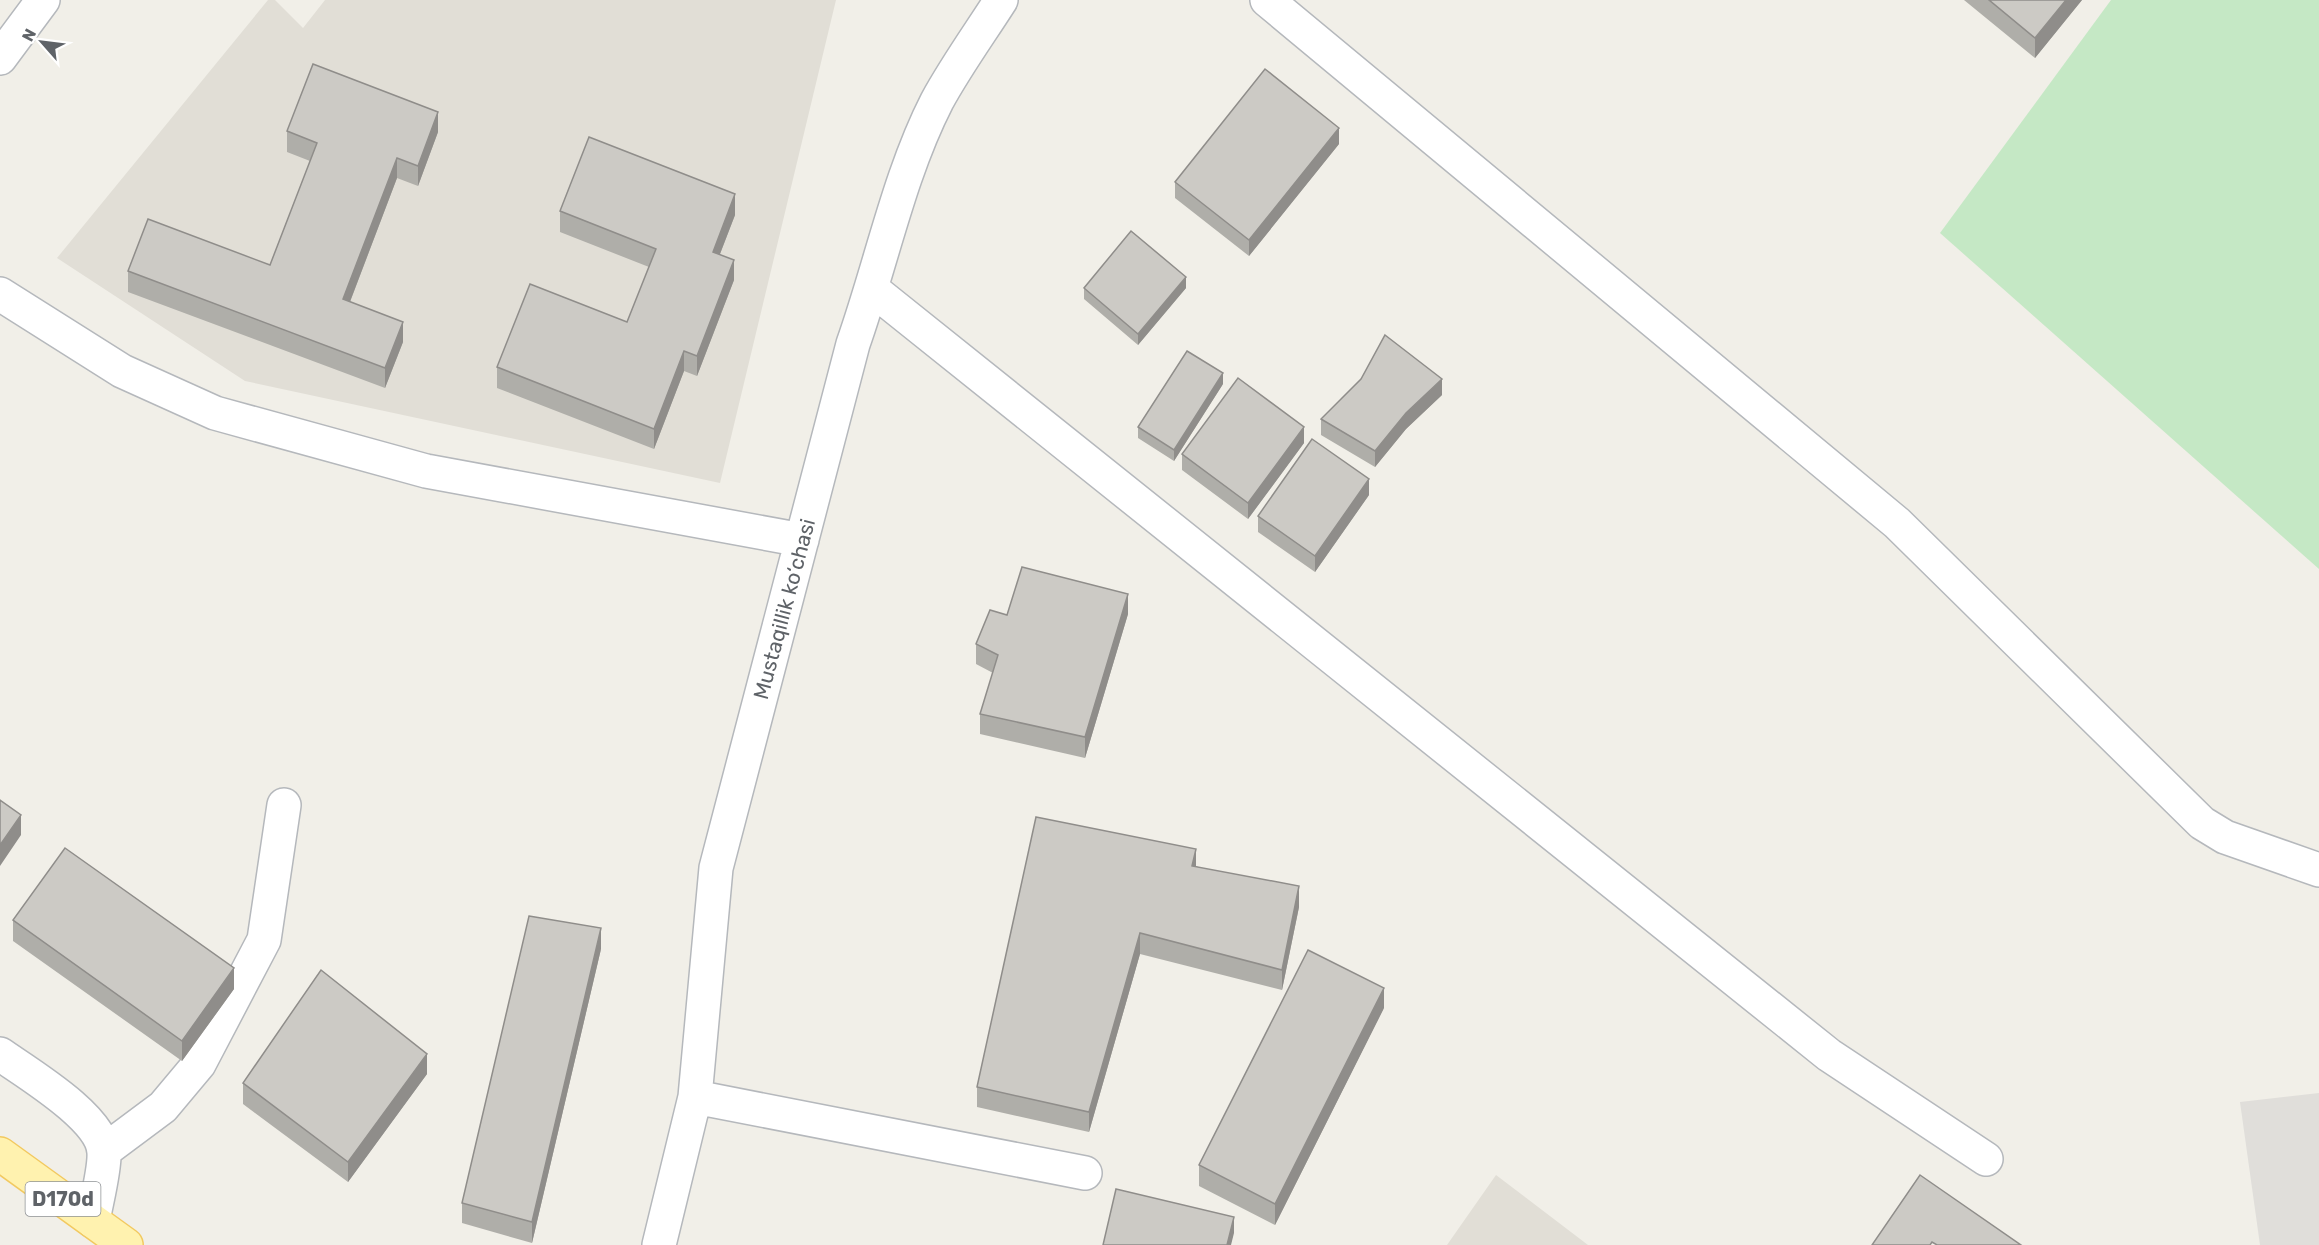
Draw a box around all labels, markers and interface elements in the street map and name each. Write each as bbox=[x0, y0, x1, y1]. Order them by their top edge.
north arrow bbox=[12, 12, 72, 72]
text: N bbox=[18, 26, 40, 45]
street label: Mustaqillik ko‘chasi bbox=[748, 516, 820, 702]
road number: D170d bbox=[26, 1182, 100, 1216]

